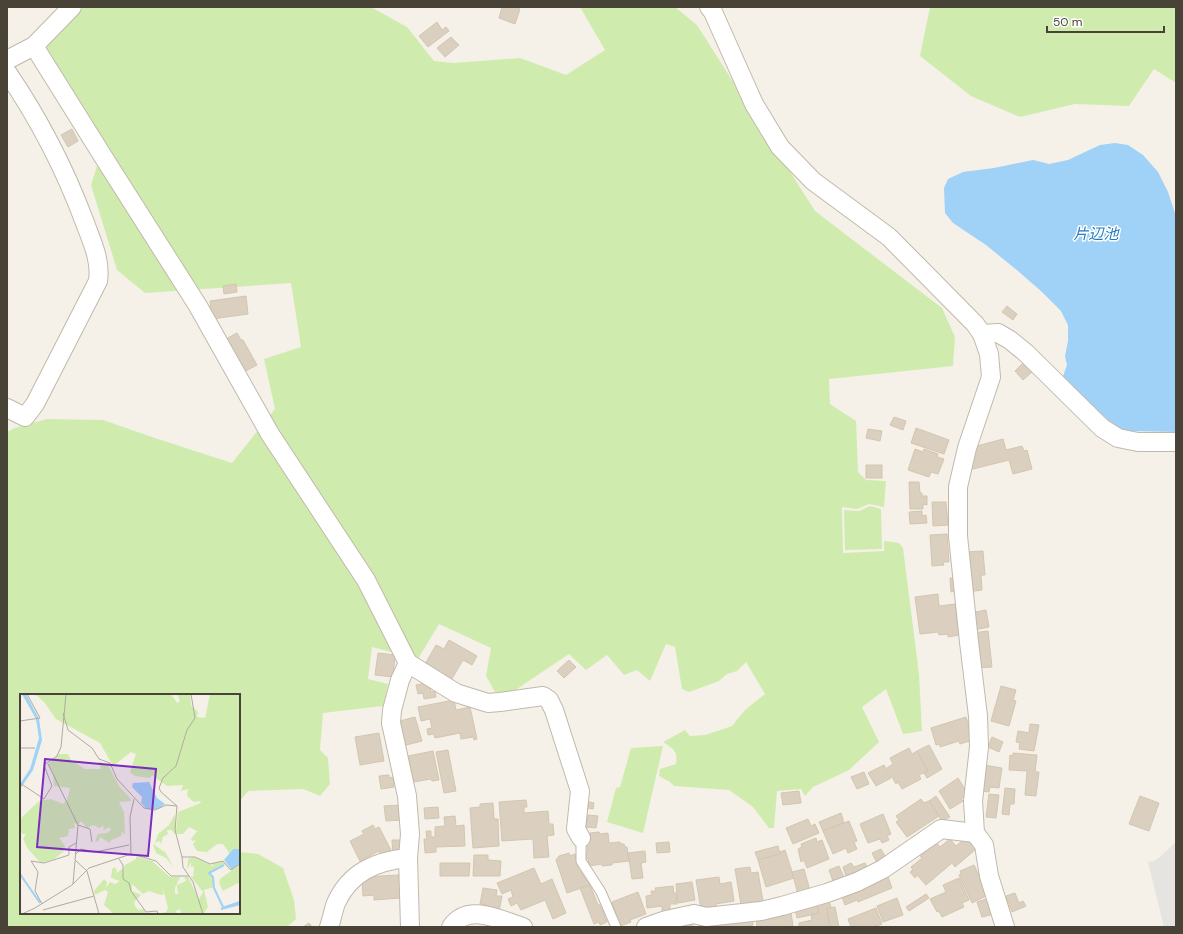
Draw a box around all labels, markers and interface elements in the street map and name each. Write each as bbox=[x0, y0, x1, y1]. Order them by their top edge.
scale bar bbox=[1047, 8, 1164, 34]
text: 50 m bbox=[1053, 14, 1082, 30]
water label: 片辺池 bbox=[1073, 224, 1120, 244]
inset map bbox=[20, 694, 240, 914]

